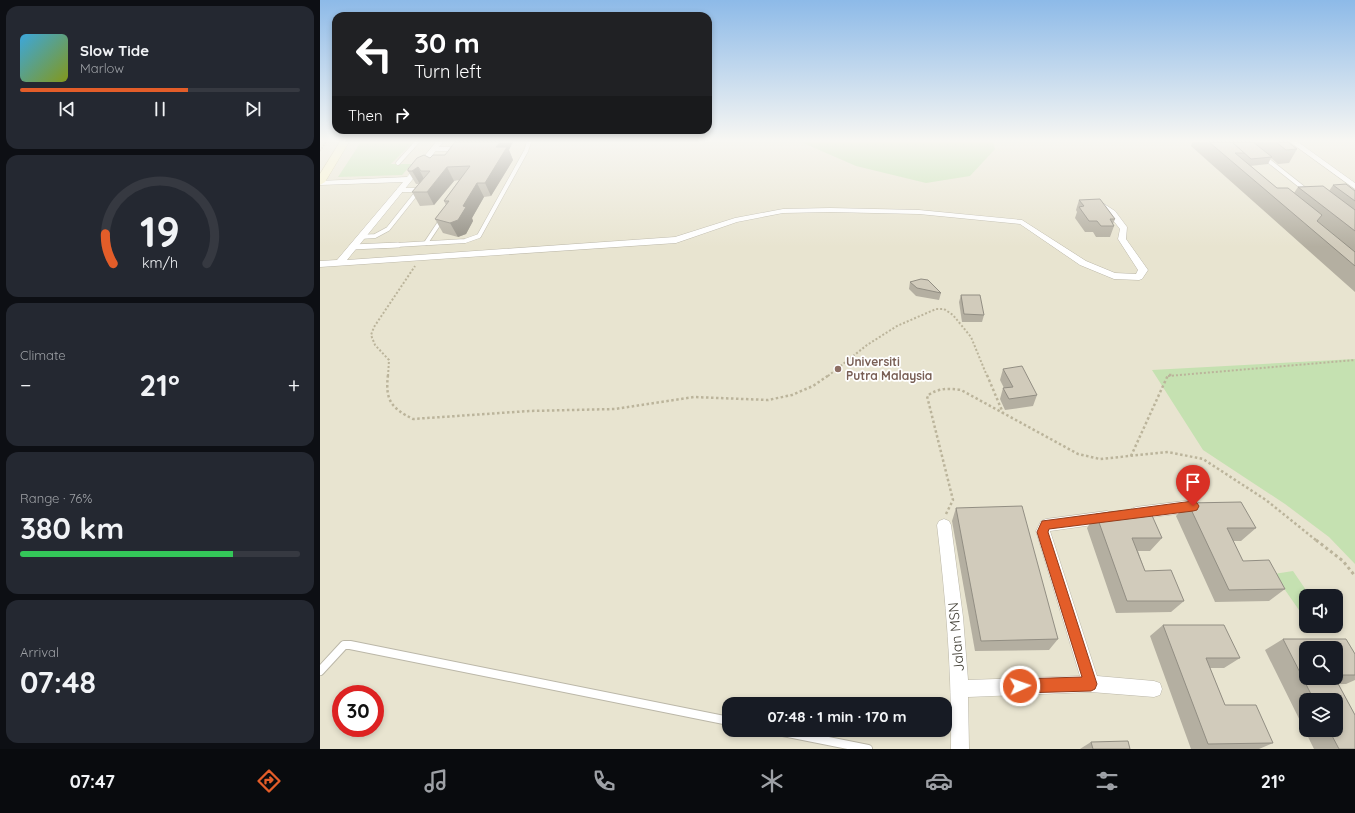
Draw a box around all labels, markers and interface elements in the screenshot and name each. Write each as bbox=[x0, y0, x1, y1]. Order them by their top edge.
text: 30 m bbox=[414, 25, 480, 60]
icon: left bbox=[348, 28, 400, 80]
text: Slow Tide bbox=[80, 41, 149, 60]
text: Marlow bbox=[80, 60, 124, 76]
text: Turn left bbox=[414, 60, 482, 83]
icon: previous bbox=[56, 98, 78, 120]
icon: pause bbox=[149, 98, 171, 120]
icon: next bbox=[242, 98, 264, 120]
icon: right bbox=[391, 104, 413, 126]
text: Then bbox=[348, 106, 383, 125]
text: 19 bbox=[140, 205, 180, 257]
text: km/h bbox=[142, 253, 178, 271]
text: Climate bbox=[20, 347, 66, 363]
place label: Universiti Putra Malaysia bbox=[846, 354, 932, 383]
marker: Universiti Putra Malaysia bbox=[833, 364, 843, 374]
text: 21° bbox=[139, 366, 180, 404]
text: − bbox=[20, 371, 31, 399]
text: + bbox=[288, 371, 300, 399]
pin bbox=[1176, 465, 1210, 506]
icon: arrive bbox=[1182, 471, 1204, 493]
text: Range · 76% bbox=[20, 490, 92, 506]
text: 380 km bbox=[20, 509, 124, 547]
map controls bbox=[1299, 589, 1343, 737]
button: sound bbox=[1299, 589, 1343, 633]
street label: Jalan MSN bbox=[944, 601, 968, 673]
button: search bbox=[1299, 641, 1343, 685]
text: Arrival bbox=[20, 644, 59, 660]
text: 07:48 bbox=[20, 663, 96, 701]
position arrow bbox=[999, 665, 1041, 707]
speed limit sign: 30 bbox=[332, 685, 384, 737]
button: layers bbox=[1299, 693, 1343, 737]
text: 07:48 · 1 min · 170 m bbox=[767, 707, 907, 726]
icon: directions bbox=[255, 767, 283, 795]
icon: music bbox=[422, 767, 450, 795]
icon: phone bbox=[590, 767, 618, 795]
icon: climate bbox=[758, 767, 786, 795]
icon: car bbox=[925, 767, 953, 795]
icon: filters bbox=[1093, 767, 1121, 795]
text: 07:47 bbox=[70, 770, 115, 793]
text: 21° bbox=[1261, 770, 1285, 793]

